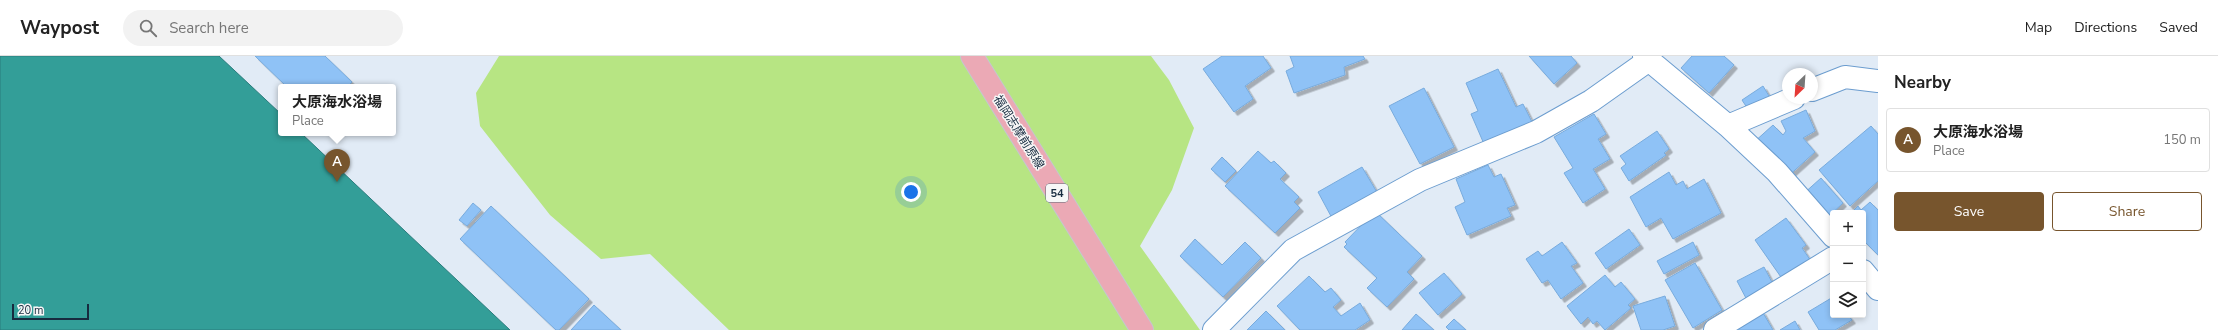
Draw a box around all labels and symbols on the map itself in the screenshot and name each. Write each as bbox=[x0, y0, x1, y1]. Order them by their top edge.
north arrow bbox=[1782, 68, 1818, 104]
street label: 福岡志摩前原線 bbox=[990, 92, 1048, 172]
pin: A bbox=[324, 149, 350, 182]
your location bbox=[901, 182, 921, 202]
road number: 54 bbox=[1046, 184, 1068, 202]
scale bar bbox=[12, 302, 89, 321]

